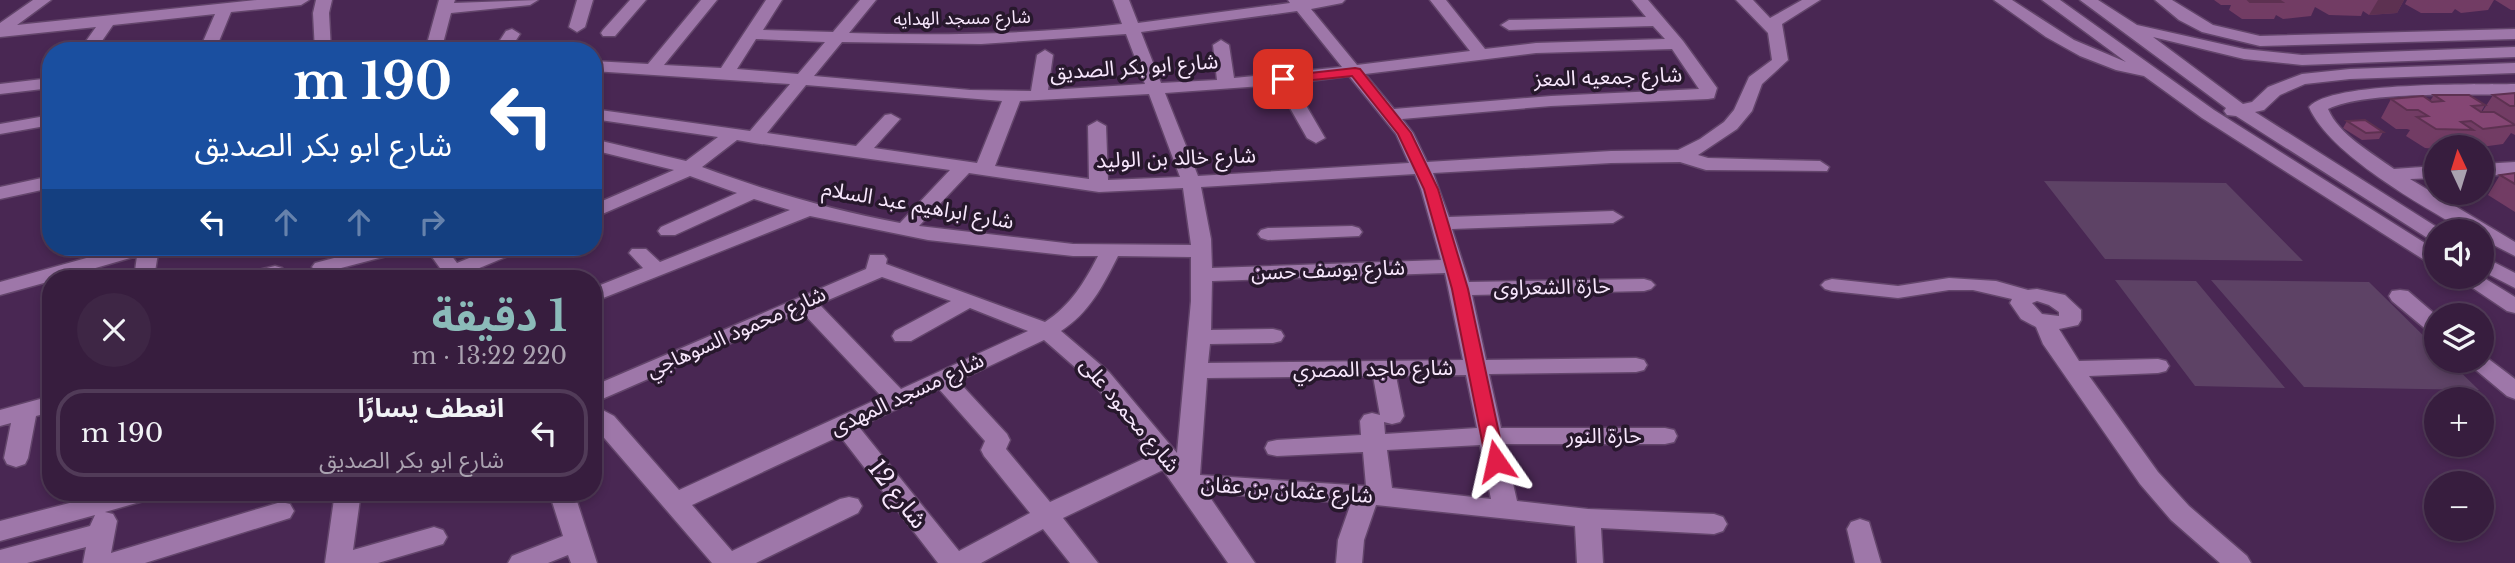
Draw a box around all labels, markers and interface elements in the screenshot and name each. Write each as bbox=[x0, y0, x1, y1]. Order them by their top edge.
street label: شارع مسجد الهدايه bbox=[893, 6, 1031, 33]
street label: شارع ابو بكر الصديق bbox=[1049, 48, 1219, 88]
pin bbox=[1253, 49, 1313, 109]
text: 190 m bbox=[293, 51, 452, 112]
icon: arrive bbox=[1264, 60, 1302, 98]
street label: شارع جمعيه المعز bbox=[1532, 61, 1683, 95]
icon: left bbox=[476, 70, 567, 161]
text: شارع ابو بكر الصديق bbox=[194, 125, 452, 165]
north arrow bbox=[2424, 135, 2494, 205]
map controls bbox=[2424, 135, 2494, 541]
street label: شارع خالد بن الوليد bbox=[1096, 142, 1256, 176]
street label: شارع ابراهيم عبد السلام bbox=[820, 175, 1016, 238]
icon: left bbox=[194, 203, 232, 241]
icon: ahead bbox=[267, 203, 305, 241]
icon: ahead bbox=[340, 203, 378, 241]
icon: right bbox=[413, 203, 451, 241]
button: sound bbox=[2424, 219, 2494, 289]
street label: شارع يوسف حسن bbox=[1250, 254, 1406, 288]
street label: حارة الشعراوى bbox=[1493, 273, 1611, 301]
street label: شارع محمود السوهاجي bbox=[642, 281, 831, 386]
text: 1 دقيقة bbox=[432, 290, 567, 342]
button: close bbox=[77, 293, 151, 367]
button: layers bbox=[2424, 303, 2494, 373]
text: 220 m · 13:22 bbox=[412, 342, 567, 370]
street label: شارع مسجد المهدى bbox=[826, 347, 989, 443]
street label: شارع محمود على bbox=[1073, 352, 1186, 479]
street label: شارع ماجد المصري bbox=[1293, 355, 1453, 386]
button: + bbox=[2424, 387, 2494, 457]
text: انعطف يسارًا bbox=[357, 392, 504, 424]
icon: left bbox=[525, 414, 563, 452]
text: 190 m bbox=[81, 417, 163, 449]
street label: حارة النور bbox=[1565, 423, 1642, 449]
position arrow bbox=[1459, 424, 1533, 498]
text: شارع ابو بكر الصديق bbox=[319, 446, 504, 474]
street label: شارع 12 bbox=[860, 454, 934, 536]
street label: شارع عثمان بن عفان bbox=[1200, 471, 1374, 511]
button: − bbox=[2424, 471, 2494, 541]

